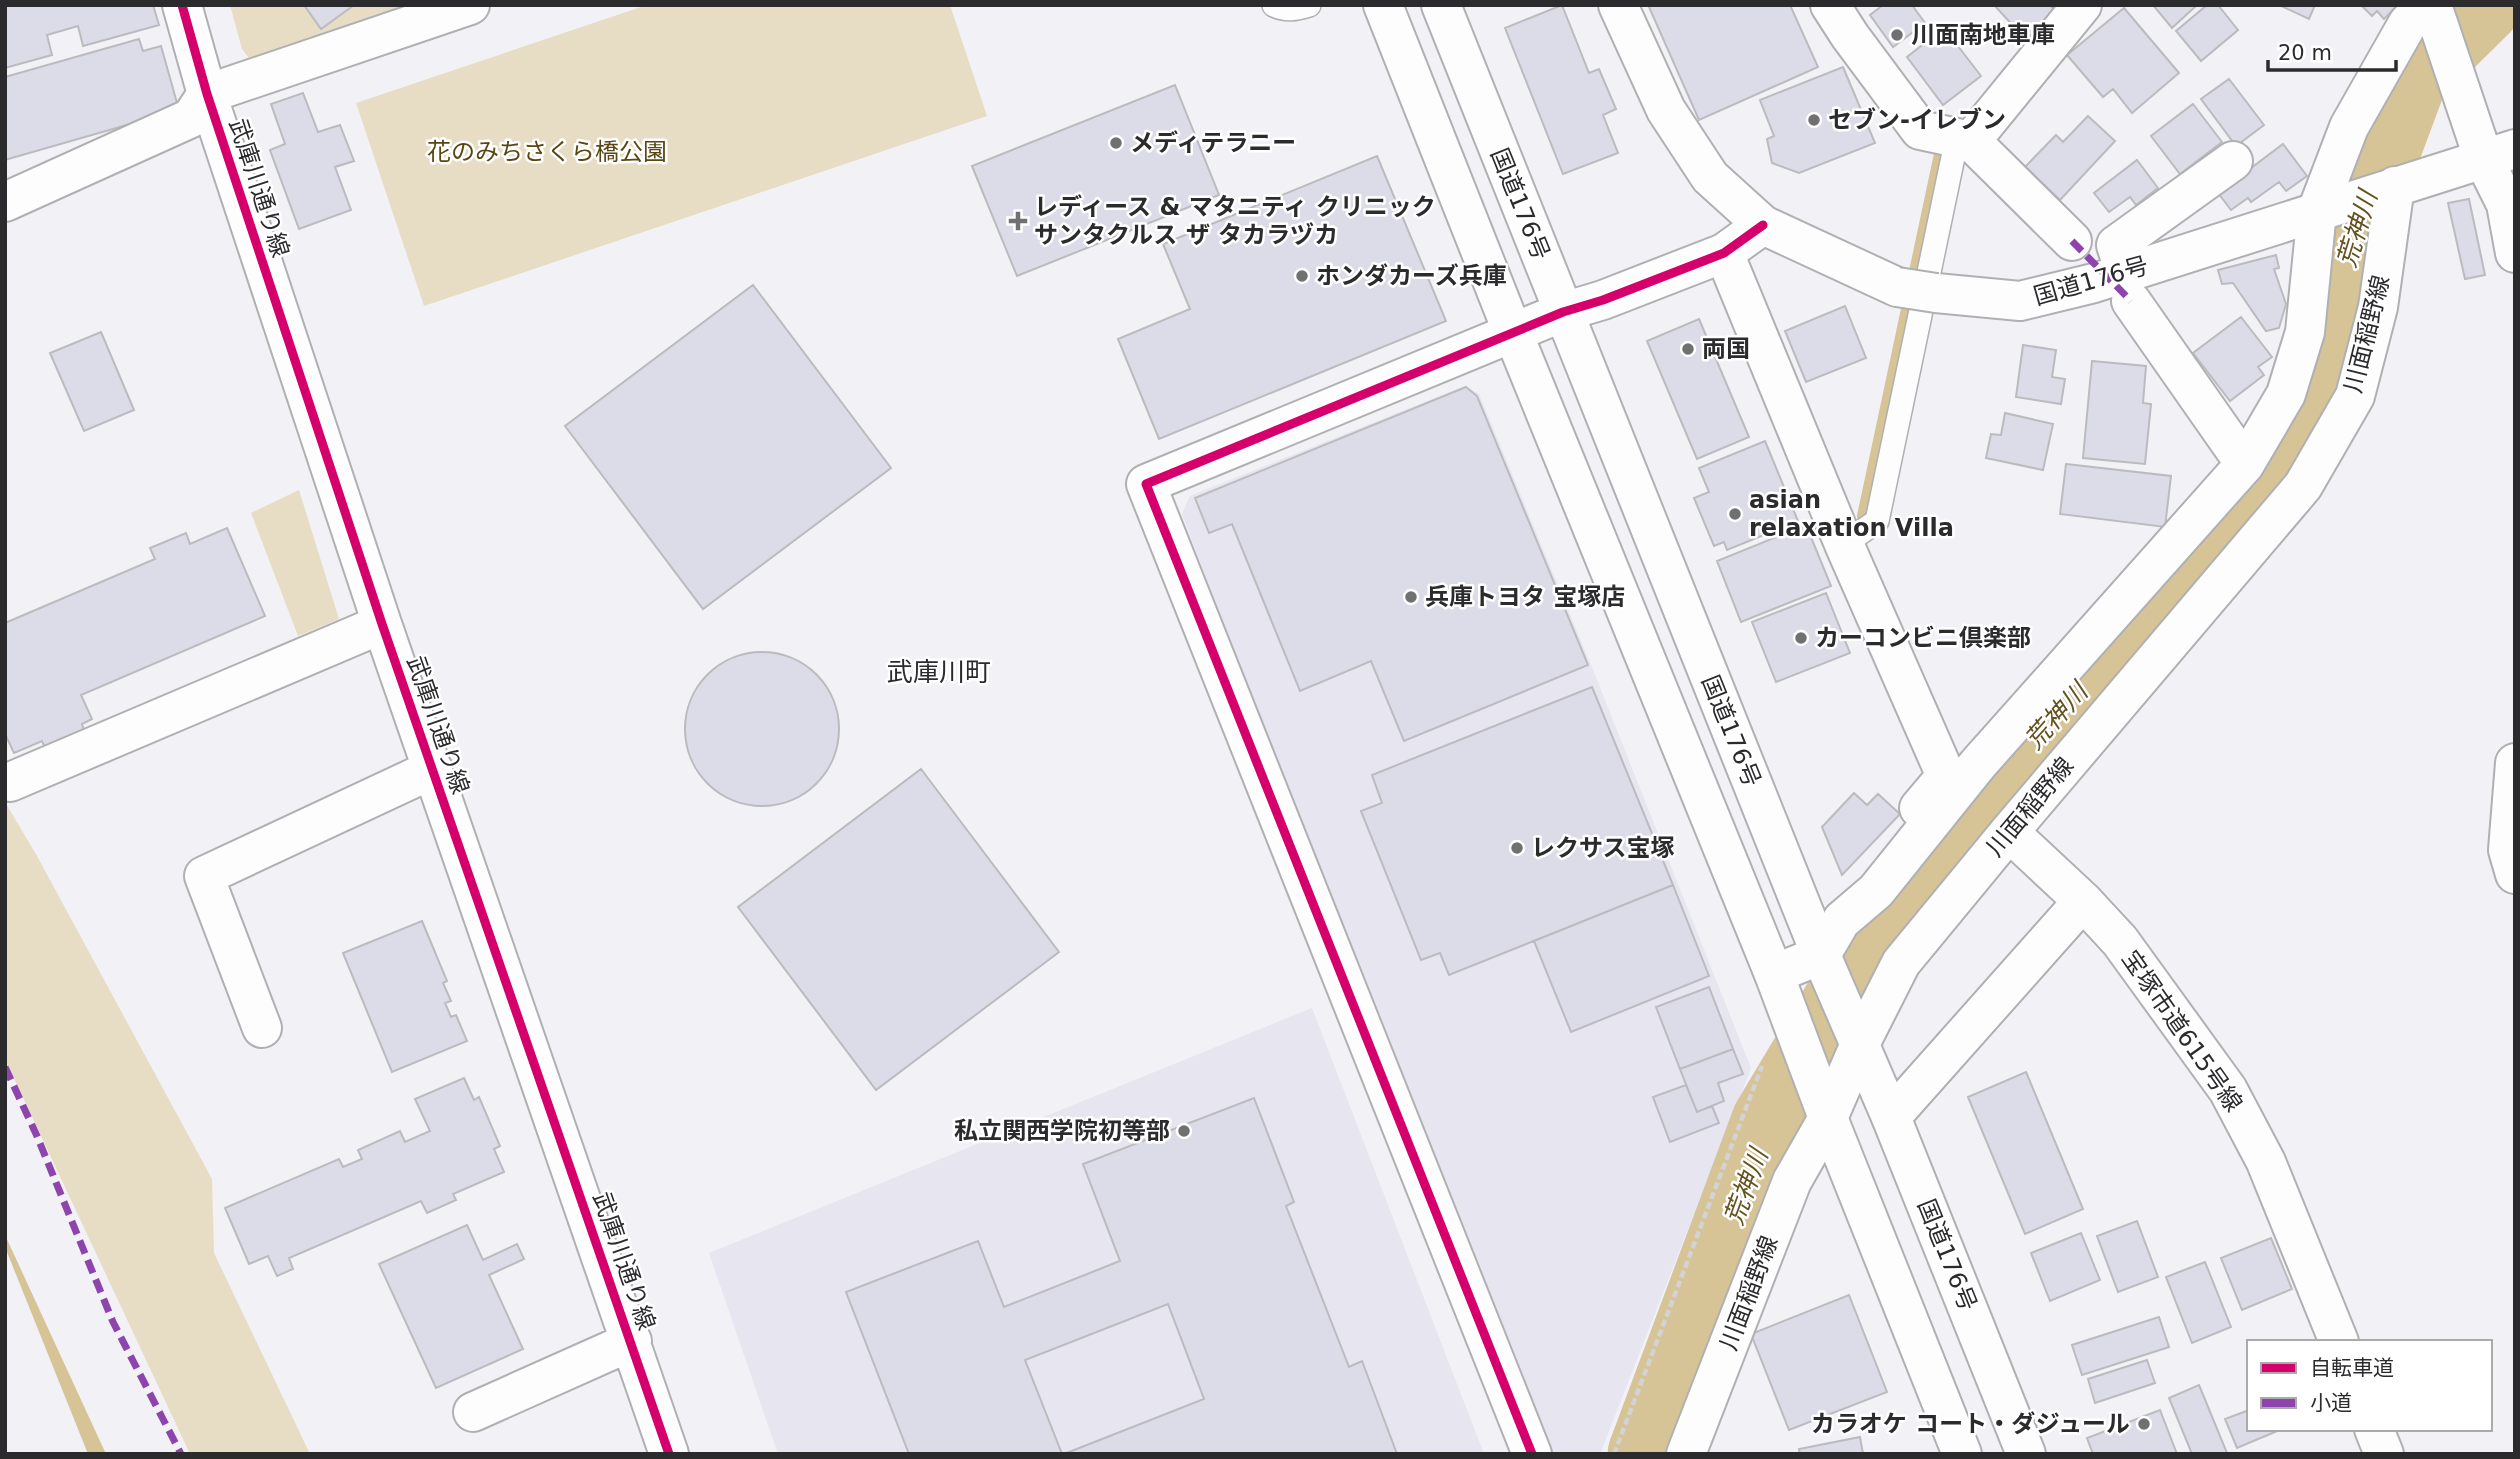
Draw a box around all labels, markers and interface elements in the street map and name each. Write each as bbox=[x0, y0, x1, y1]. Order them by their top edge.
place label: 川面南地車庫 bbox=[1911, 21, 2055, 49]
marker: 川面南地車庫 bbox=[1889, 27, 1905, 43]
scale bar bbox=[2268, 28, 2396, 72]
text: 20 m bbox=[2278, 41, 2332, 65]
place label: セブン-イレブン bbox=[1828, 106, 2006, 134]
marker: セブン-イレブン bbox=[1806, 112, 1822, 128]
street label: 武庫川通り線 bbox=[223, 115, 295, 261]
place label: メディテラニー bbox=[1130, 129, 1296, 157]
marker: メディテラニー bbox=[1108, 135, 1124, 151]
park label: 花のみちさくら橋公園 bbox=[427, 138, 667, 166]
street label: 国道176号 bbox=[1485, 144, 1555, 264]
water label: 荒神川 bbox=[2331, 184, 2384, 271]
place label: レディース & マタニティ クリニック サンタクルス ザ タカラヅカ bbox=[1034, 193, 1436, 249]
marker: レディース & マタニティ クリニック サンタクルス ザ タカラヅカ bbox=[1008, 211, 1028, 231]
street label: 国道176号 bbox=[2031, 251, 2151, 311]
place label: ホンダカーズ兵庫 bbox=[1316, 262, 1507, 290]
marker: ホンダカーズ兵庫 bbox=[1294, 268, 1310, 284]
street label: 川面稲野線 bbox=[2339, 272, 2395, 396]
place label: 両国 bbox=[1702, 335, 1750, 363]
marker: 両国 bbox=[1680, 341, 1696, 357]
place label: asian relaxation Villa bbox=[1749, 486, 1954, 542]
marker: asian relaxation Villa bbox=[1727, 506, 1743, 522]
place label: 兵庫トヨタ 宝塚店 bbox=[1425, 583, 1625, 611]
marker: 兵庫トヨタ 宝塚店 bbox=[1403, 589, 1419, 605]
place label: カーコンビニ倶楽部 bbox=[1815, 624, 2031, 652]
marker: カーコンビニ倶楽部 bbox=[1793, 630, 1809, 646]
street label: 武庫川通り線 bbox=[401, 652, 475, 798]
district label: 武庫川町 bbox=[887, 657, 991, 687]
street label: 国道176号 bbox=[1696, 671, 1766, 791]
water label: 荒神川 bbox=[2019, 675, 2095, 755]
street label: 川面稲野線 bbox=[1981, 752, 2079, 862]
place label: レクサス宝塚 bbox=[1531, 834, 1675, 862]
marker: レクサス宝塚 bbox=[1509, 840, 1525, 856]
street label: 宝塚市道615号線 bbox=[2116, 945, 2248, 1117]
place label: 私立関西学院初等部 bbox=[954, 1117, 1170, 1145]
marker: 私立関西学院初等部 bbox=[1176, 1123, 1192, 1139]
water label: 荒神川 bbox=[1719, 1142, 1774, 1229]
street label: 武庫川通り線 bbox=[587, 1188, 661, 1334]
street label: 国道176号 bbox=[1912, 1195, 1982, 1315]
street label: 川面稲野線 bbox=[1714, 1232, 1784, 1354]
legend bbox=[2247, 1340, 2492, 1431]
text: 自転車道 bbox=[2310, 1356, 2394, 1380]
text: 小道 bbox=[2310, 1391, 2352, 1415]
place label: カラオケ コート・ダジュール bbox=[1811, 1410, 2130, 1438]
marker: カラオケ コート・ダジュール bbox=[2136, 1416, 2152, 1432]

